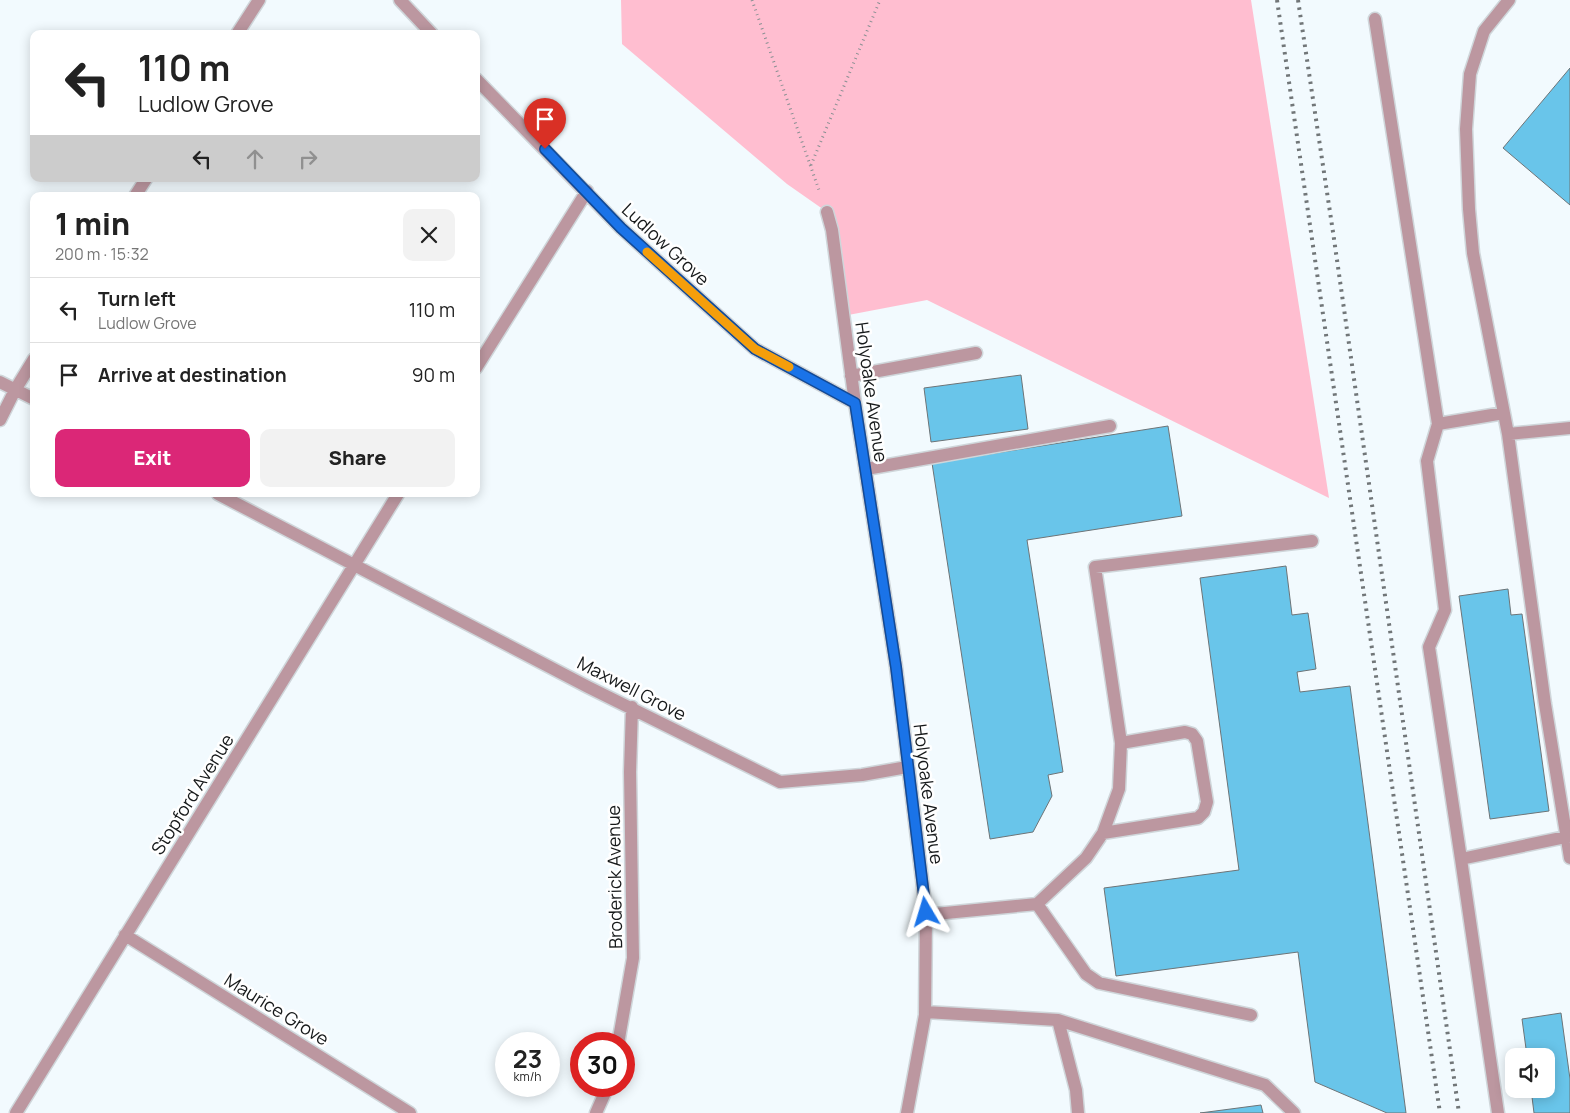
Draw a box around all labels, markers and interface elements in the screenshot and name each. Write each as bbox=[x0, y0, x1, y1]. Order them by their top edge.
text: 110 m bbox=[138, 44, 230, 92]
icon: left bbox=[55, 50, 120, 115]
text: Ludlow Grove bbox=[138, 89, 274, 119]
pin bbox=[524, 98, 566, 149]
icon: arrive bbox=[531, 105, 559, 133]
icon: left bbox=[188, 145, 216, 173]
icon: ahead bbox=[241, 145, 269, 173]
icon: right bbox=[294, 145, 322, 173]
street label: Ludlow Grove bbox=[617, 197, 715, 291]
text: 1 min bbox=[55, 203, 130, 244]
button: close bbox=[403, 209, 455, 261]
text: 200 m · 15:32 bbox=[55, 243, 149, 265]
text: Turn left bbox=[98, 286, 176, 312]
icon: left bbox=[55, 296, 83, 324]
text: 110 m bbox=[409, 297, 455, 323]
text: Ludlow Grove bbox=[98, 312, 197, 334]
street label: Holyoake Avenue bbox=[850, 320, 894, 464]
icon: arrive bbox=[55, 361, 83, 389]
text: Arrive at destination bbox=[98, 362, 287, 388]
text: 90 m bbox=[412, 362, 455, 388]
button: Exit bbox=[55, 429, 250, 487]
button: Share bbox=[260, 429, 455, 487]
street label: Maxwell Grove bbox=[574, 650, 690, 726]
street label: Holyoake Avenue bbox=[908, 722, 950, 866]
street label: Stopford Avenue bbox=[145, 729, 239, 859]
street label: Broderick Avenue bbox=[601, 805, 627, 949]
position arrow bbox=[899, 885, 951, 937]
street label: Maurice Grove bbox=[220, 967, 334, 1051]
speed limit sign: 30 bbox=[570, 1032, 635, 1097]
text: 23 bbox=[513, 1041, 542, 1076]
map controls bbox=[1505, 1048, 1555, 1098]
button: sound bbox=[1505, 1048, 1555, 1098]
text: km/h bbox=[514, 1068, 541, 1085]

